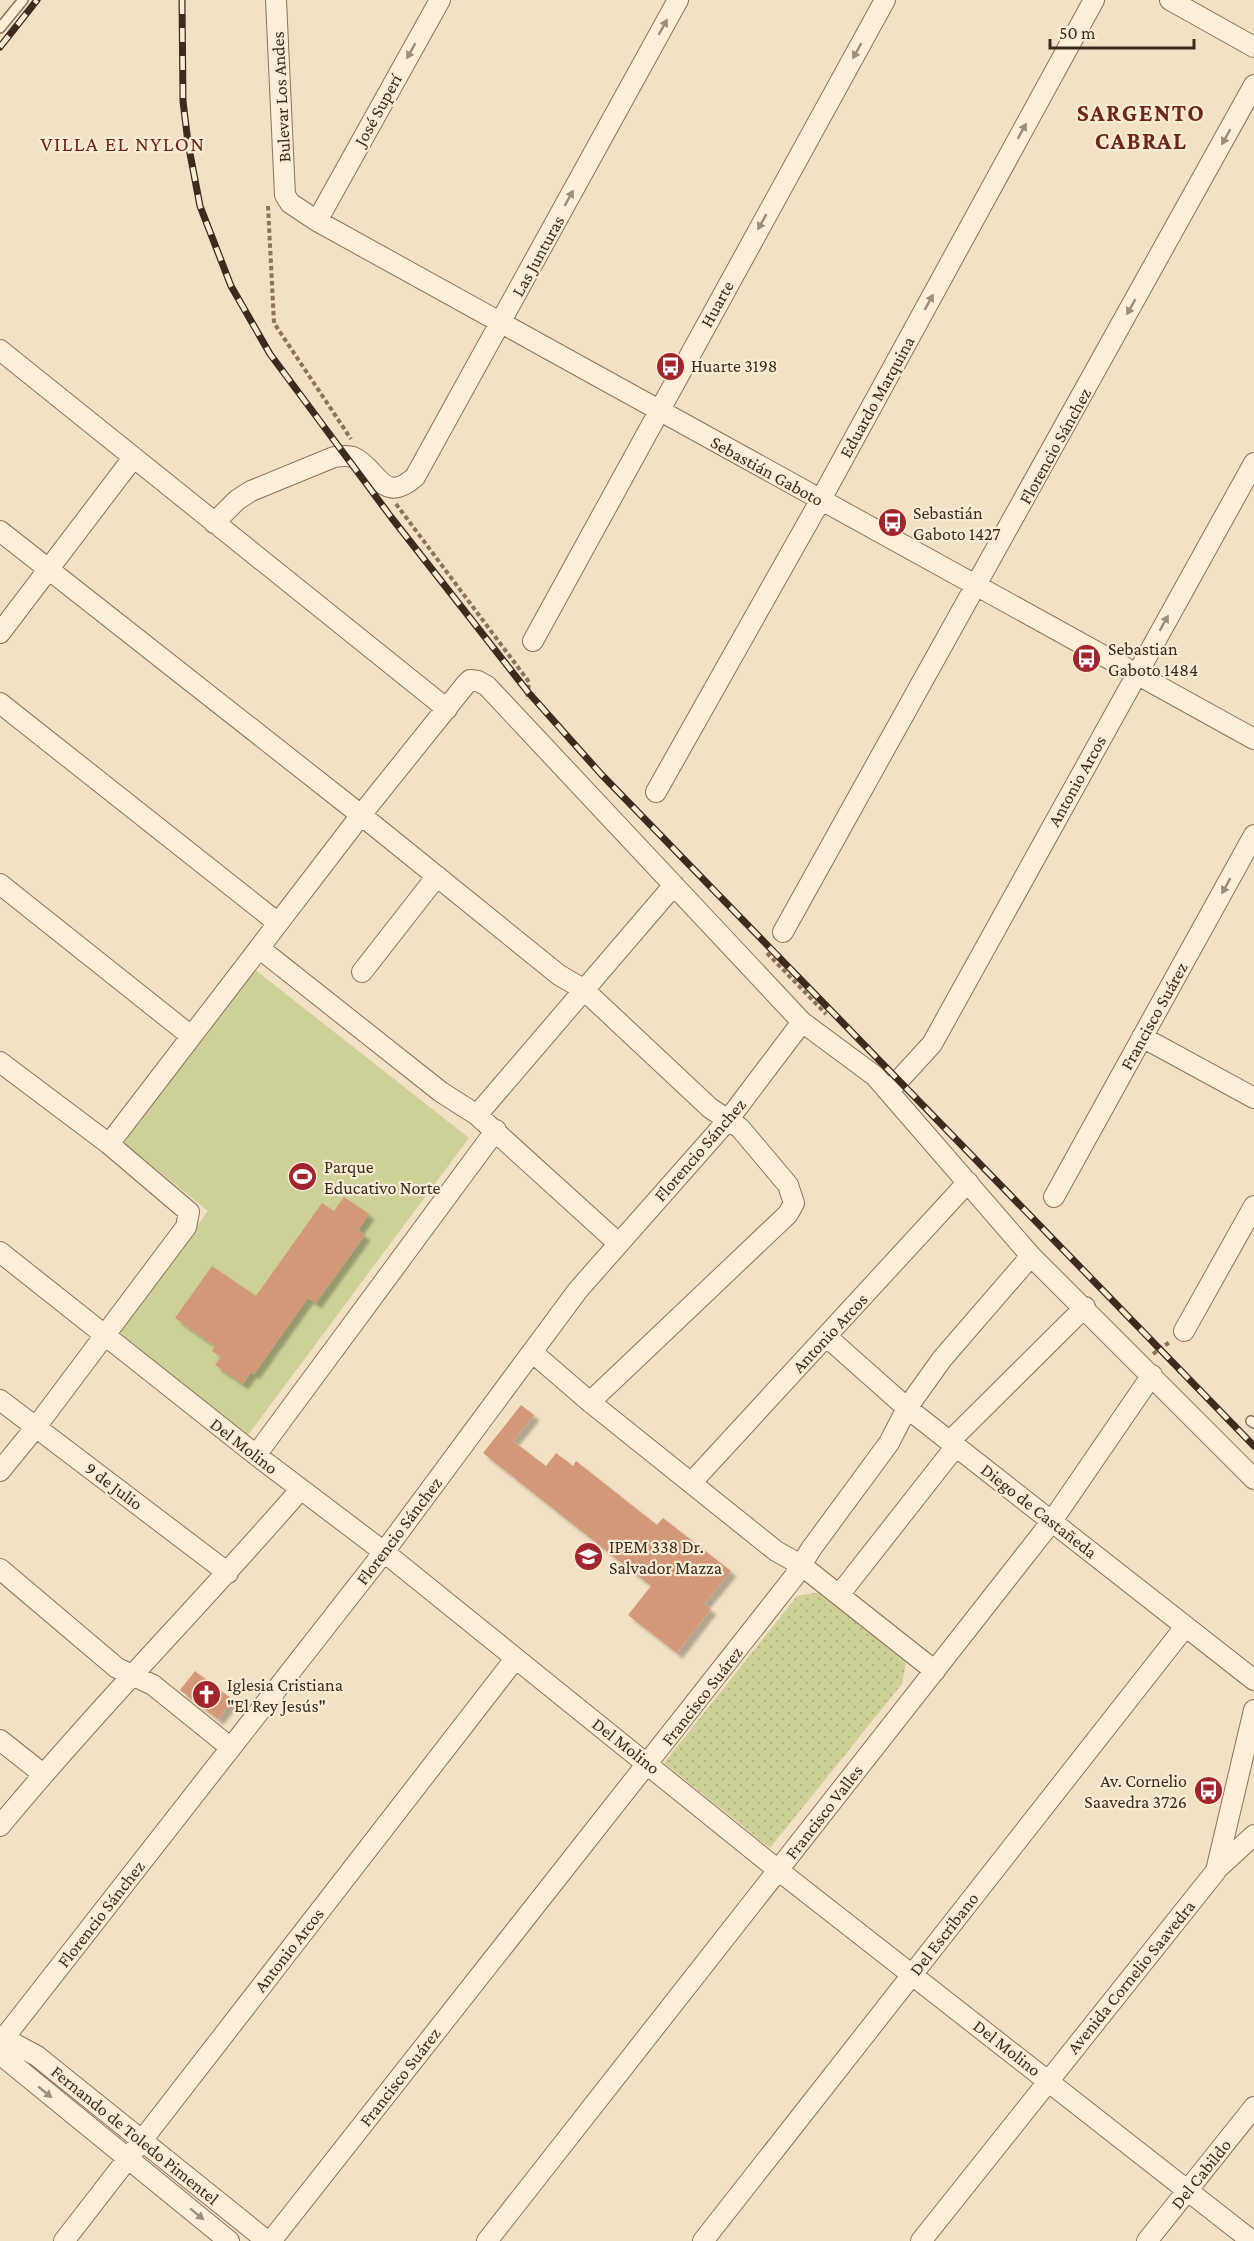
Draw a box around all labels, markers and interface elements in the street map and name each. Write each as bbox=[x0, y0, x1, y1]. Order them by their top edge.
scale bar bbox=[1050, 12, 1194, 50]
one-way arrow bbox=[658, 19, 668, 36]
text: 50 m bbox=[1059, 23, 1096, 43]
street label: Bulevar Los Andes bbox=[268, 31, 294, 163]
one-way arrow bbox=[406, 43, 416, 60]
one-way arrow bbox=[852, 43, 862, 60]
street label: José Superí bbox=[349, 69, 407, 151]
district label: SARGENTO CABRAL bbox=[1077, 99, 1205, 154]
one-way arrow bbox=[1017, 122, 1027, 139]
one-way arrow bbox=[1221, 128, 1231, 145]
district label: VILLA EL NYLON bbox=[40, 132, 206, 156]
one-way arrow bbox=[564, 189, 574, 206]
street label: Las Junturas bbox=[508, 212, 568, 300]
one-way arrow bbox=[757, 214, 767, 231]
street label: Huarte bbox=[696, 277, 738, 331]
one-way arrow bbox=[923, 294, 934, 310]
one-way arrow bbox=[1126, 299, 1136, 316]
street label: Eduardo Marquina bbox=[835, 333, 919, 461]
bus stop icon: Huarte 3198 bbox=[654, 350, 686, 382]
place label: Huarte 3198 bbox=[691, 356, 778, 376]
street label: Florencio Sánchez bbox=[1015, 384, 1095, 508]
street label: Sebastián Gaboto bbox=[707, 432, 827, 510]
place label: Sebastián Gaboto 1427 bbox=[913, 503, 1001, 544]
bus stop icon: Sebastián Gaboto 1427 bbox=[876, 507, 908, 539]
one-way arrow bbox=[1159, 615, 1170, 631]
place label: Sebastian Gaboto 1484 bbox=[1108, 639, 1198, 680]
bus stop icon: Sebastian Gaboto 1484 bbox=[1071, 643, 1103, 675]
street label: Antonio Arcos bbox=[1044, 732, 1110, 830]
one-way arrow bbox=[1221, 878, 1231, 895]
street label: Francisco Suárez bbox=[1116, 959, 1192, 1073]
street label: Florencio Sánchez bbox=[650, 1094, 750, 1205]
place label: Parque Educativo Norte bbox=[324, 1157, 441, 1198]
sports icon: Parque Educativo Norte bbox=[287, 1161, 319, 1193]
street label: Antonio Arcos bbox=[788, 1289, 872, 1377]
street label: Del Molino bbox=[206, 1414, 282, 1479]
street label: 9 de Julio bbox=[81, 1458, 147, 1514]
street label: Diego de Castañeda bbox=[977, 1459, 1101, 1563]
street label: Florencio Sánchez bbox=[352, 1473, 446, 1589]
place label: IPEM 338 Dr. Salvador Mazza bbox=[609, 1537, 722, 1578]
school or university icon: IPEM 338 Dr. Salvador Mazza bbox=[572, 1541, 604, 1573]
street label: Francisco Suárez bbox=[657, 1642, 747, 1749]
place label: Iglesia Cristiana "El Rey Jesús" bbox=[227, 1675, 343, 1716]
church icon: Iglesia Cristiana "El Rey Jesús" bbox=[190, 1679, 222, 1711]
street label: Del Molino bbox=[588, 1714, 664, 1779]
street label: Francisco Valles bbox=[781, 1761, 867, 1863]
place label: Av. Cornelio Saavedra 3726 bbox=[1084, 1771, 1187, 1812]
bus stop icon: Av. Cornelio Saavedra 3726 bbox=[1192, 1775, 1224, 1807]
street label: Florencio Sánchez bbox=[53, 1856, 149, 1971]
street label: Del Escribano bbox=[905, 1889, 983, 1979]
street label: Avenida Cornelio Saavedra bbox=[1063, 1896, 1199, 2058]
street label: Antonio Arcos bbox=[250, 1904, 328, 1996]
street label: Del Molino bbox=[969, 2016, 1045, 2081]
street label: Francisco Suárez bbox=[355, 2023, 445, 2130]
street label: Fernando de Toledo Pimentel bbox=[47, 2061, 223, 2209]
one-way arrow bbox=[37, 2085, 53, 2098]
street label: Del Cabildo bbox=[1167, 2135, 1235, 2213]
one-way arrow bbox=[189, 2208, 205, 2221]

